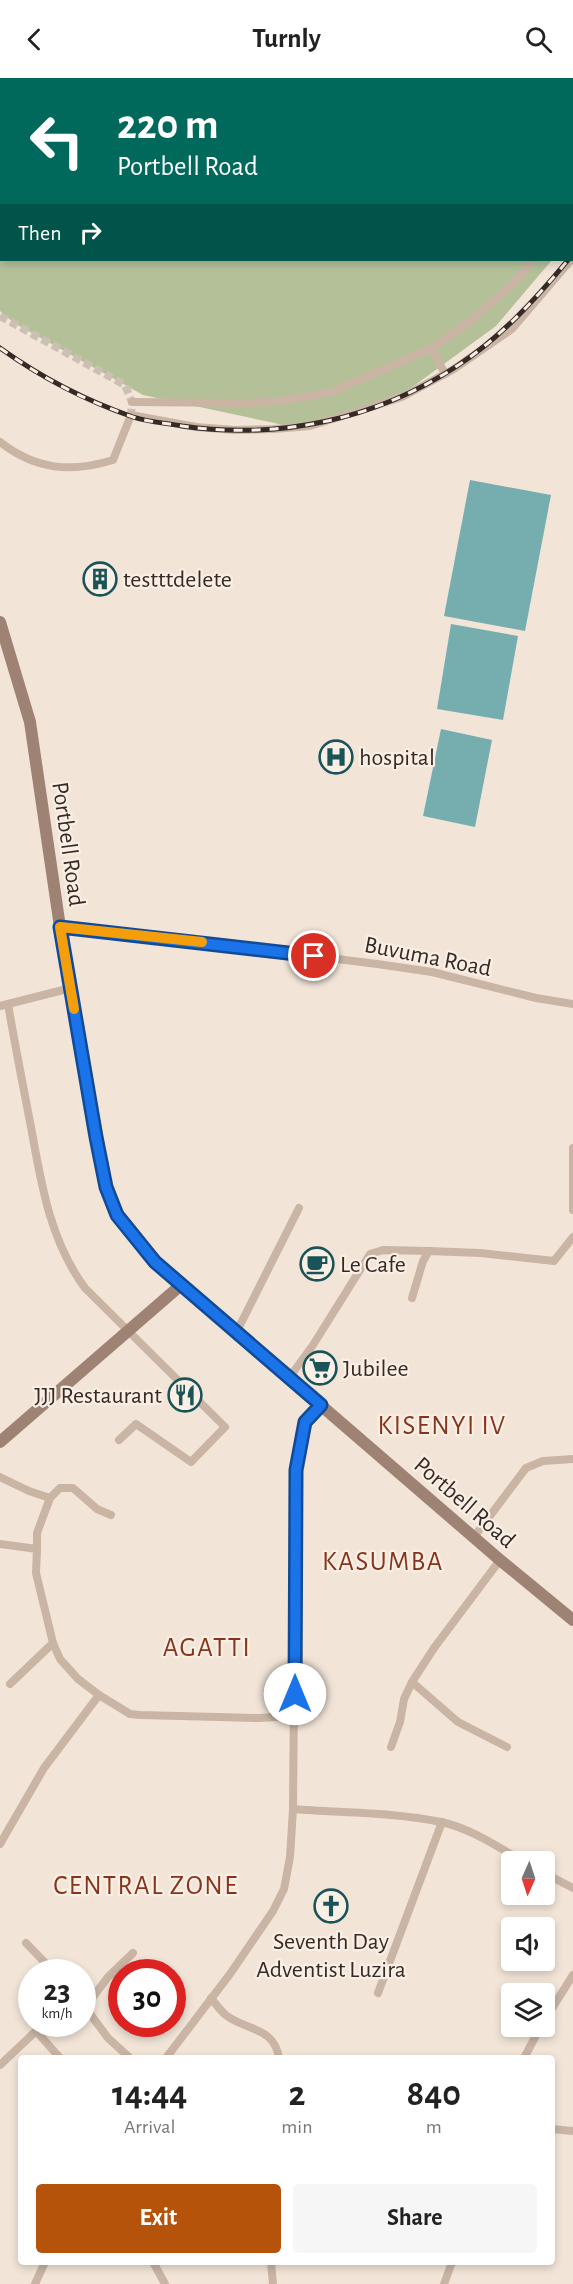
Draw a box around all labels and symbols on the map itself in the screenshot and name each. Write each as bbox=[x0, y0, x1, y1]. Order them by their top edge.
building icon: testttdelete bbox=[82, 561, 118, 597]
place label: testttdelete bbox=[123, 568, 232, 592]
hospital icon: hospital bbox=[318, 739, 354, 775]
place label: hospital bbox=[359, 746, 435, 770]
street label: Portbell Road bbox=[47, 780, 89, 908]
pin bbox=[288, 930, 339, 981]
street label: Buvuma Road bbox=[362, 933, 493, 981]
cafe icon: Le Cafe bbox=[299, 1246, 335, 1282]
place label: Le Cafe bbox=[340, 1253, 406, 1277]
supermarket icon: Jubilee bbox=[302, 1350, 338, 1386]
place label: Jubilee bbox=[343, 1357, 409, 1381]
restaurant icon: JJJ Restaurant bbox=[167, 1377, 203, 1413]
place label: JJJ Restaurant bbox=[34, 1384, 162, 1408]
district label: KISENYI IV bbox=[377, 1412, 507, 1439]
street label: Portbell Road bbox=[409, 1453, 520, 1553]
district label: KASUMBA bbox=[322, 1548, 444, 1575]
district label: AGATTI bbox=[163, 1634, 251, 1661]
position arrow bbox=[263, 1662, 327, 1726]
north arrow bbox=[501, 1851, 555, 1905]
district label: CENTRAL ZONE bbox=[53, 1872, 239, 1899]
church icon: Seventh Day Adventist Luzira bbox=[313, 1888, 349, 1924]
place label: Seventh Day Adventist Luzira bbox=[256, 1930, 406, 1982]
speed limit sign: 30 bbox=[108, 1959, 186, 2037]

